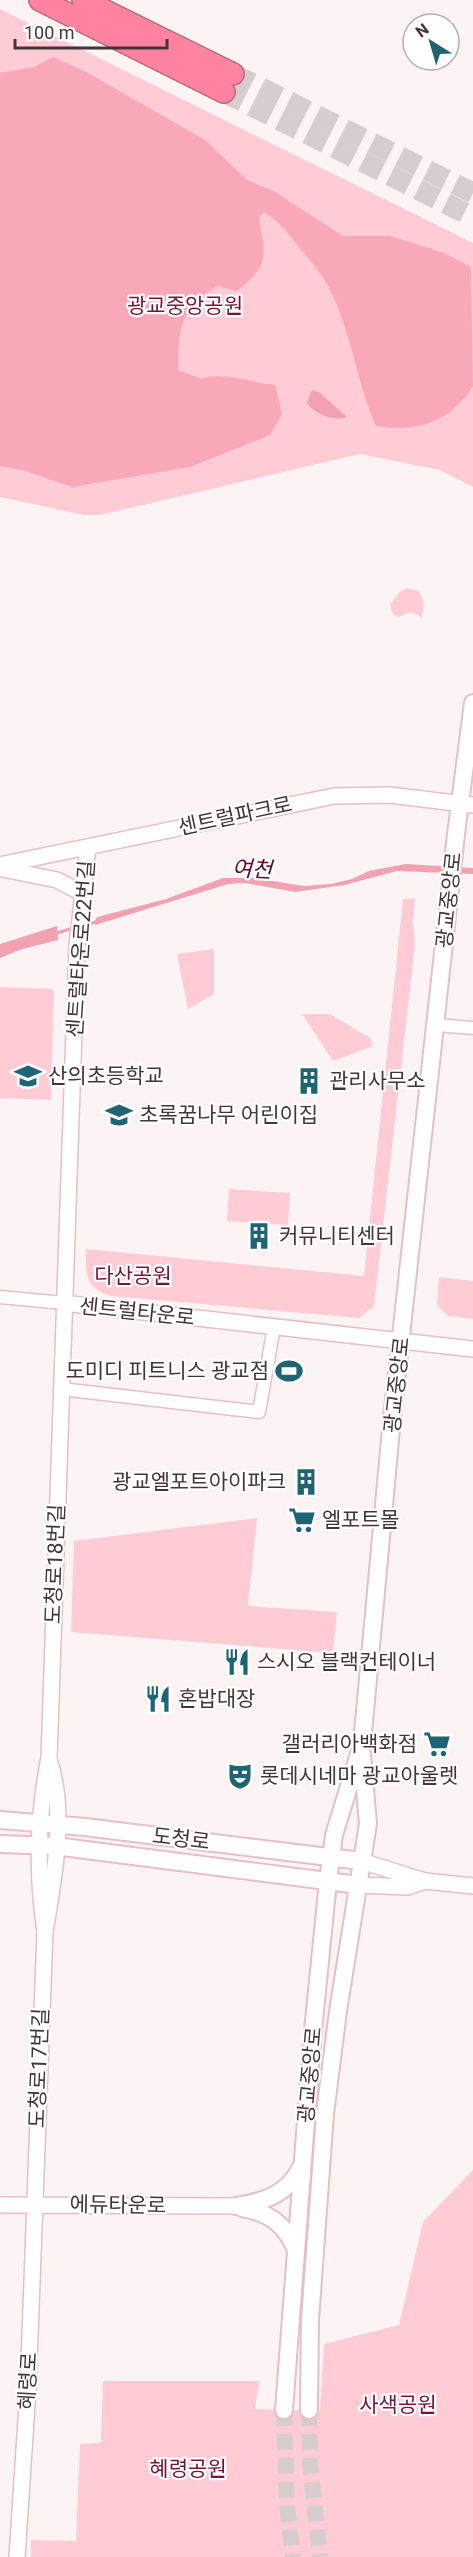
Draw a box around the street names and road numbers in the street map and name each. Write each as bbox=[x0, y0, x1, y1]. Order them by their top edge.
street label: 센트럴파크로 bbox=[176, 792, 294, 840]
street label: 광교중앙로 bbox=[432, 851, 466, 949]
street label: 센트럴타운로22번길 bbox=[63, 859, 99, 1039]
street label: 센트럴타운로 bbox=[78, 1294, 196, 1330]
street label: 광교중앙로 bbox=[380, 1336, 414, 1434]
street label: 도청로18번길 bbox=[41, 1504, 69, 1624]
street label: 도청로 bbox=[151, 1824, 211, 1854]
street label: 도청로17번길 bbox=[25, 2008, 53, 2128]
street label: 광교중앙로 bbox=[294, 2026, 326, 2124]
street label: 에듀타운로 bbox=[69, 2192, 167, 2218]
street label: 혜령로 bbox=[14, 2351, 42, 2411]

